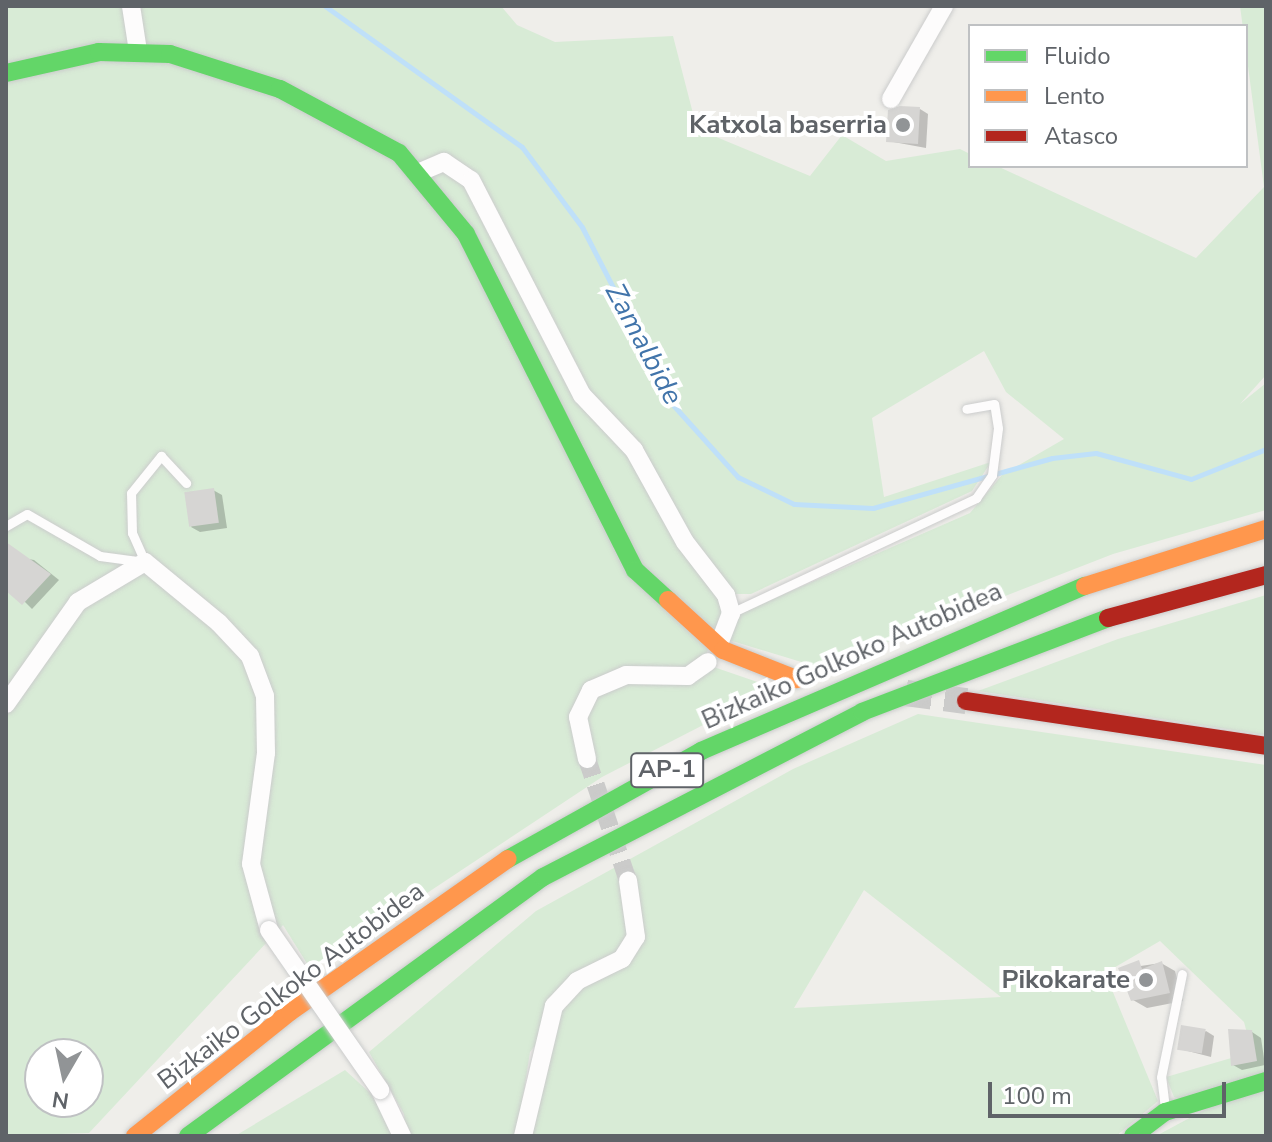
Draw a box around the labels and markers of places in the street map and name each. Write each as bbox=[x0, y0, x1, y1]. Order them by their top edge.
place label: Katxola baserria bbox=[689, 109, 887, 141]
marker: Katxola baserria bbox=[894, 116, 912, 134]
place label: Pikokarate bbox=[1002, 964, 1130, 996]
marker: Pikokarate bbox=[1137, 971, 1155, 989]

